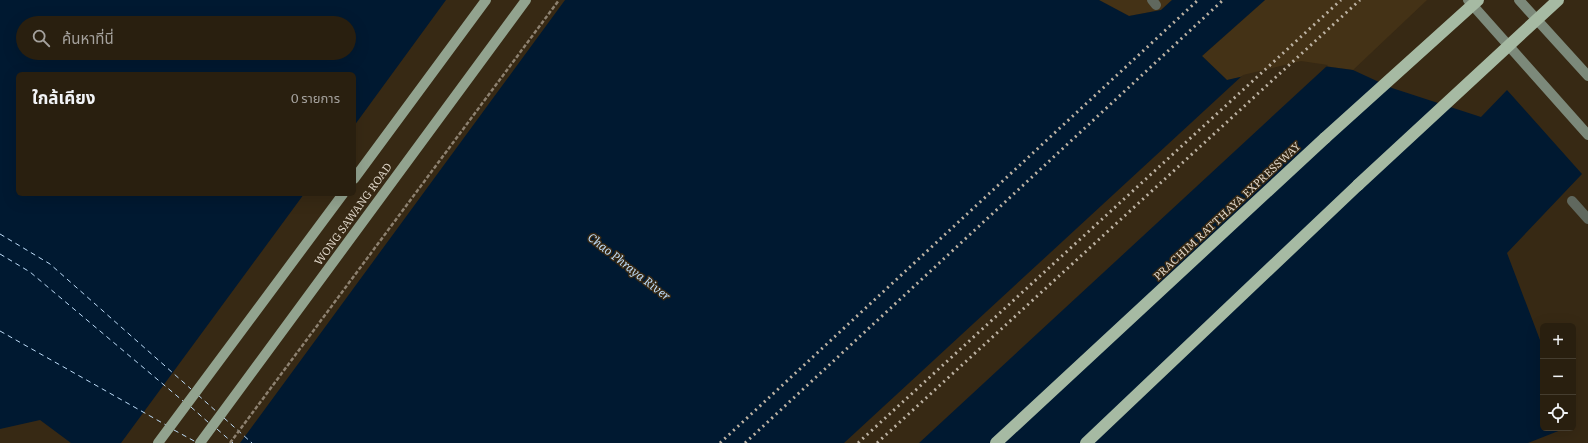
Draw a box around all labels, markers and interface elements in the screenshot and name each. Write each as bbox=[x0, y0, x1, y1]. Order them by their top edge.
search box bbox=[16, 16, 356, 60]
text: ค้นหาที่นี่ bbox=[62, 26, 114, 49]
icon: search bbox=[30, 27, 52, 49]
text: ใกล้เคียง bbox=[32, 84, 95, 109]
text: 0 รายการ bbox=[291, 88, 340, 107]
street label: PRACHIM RATTHAYA EXPRESSWAY bbox=[1149, 137, 1304, 283]
street label: WONG SAWANG ROAD bbox=[309, 159, 395, 268]
water label: Chao Phraya River bbox=[584, 228, 675, 305]
map controls bbox=[1540, 323, 1576, 431]
button: + bbox=[1540, 323, 1576, 359]
button: − bbox=[1540, 359, 1576, 395]
button: locate bbox=[1540, 395, 1576, 431]

